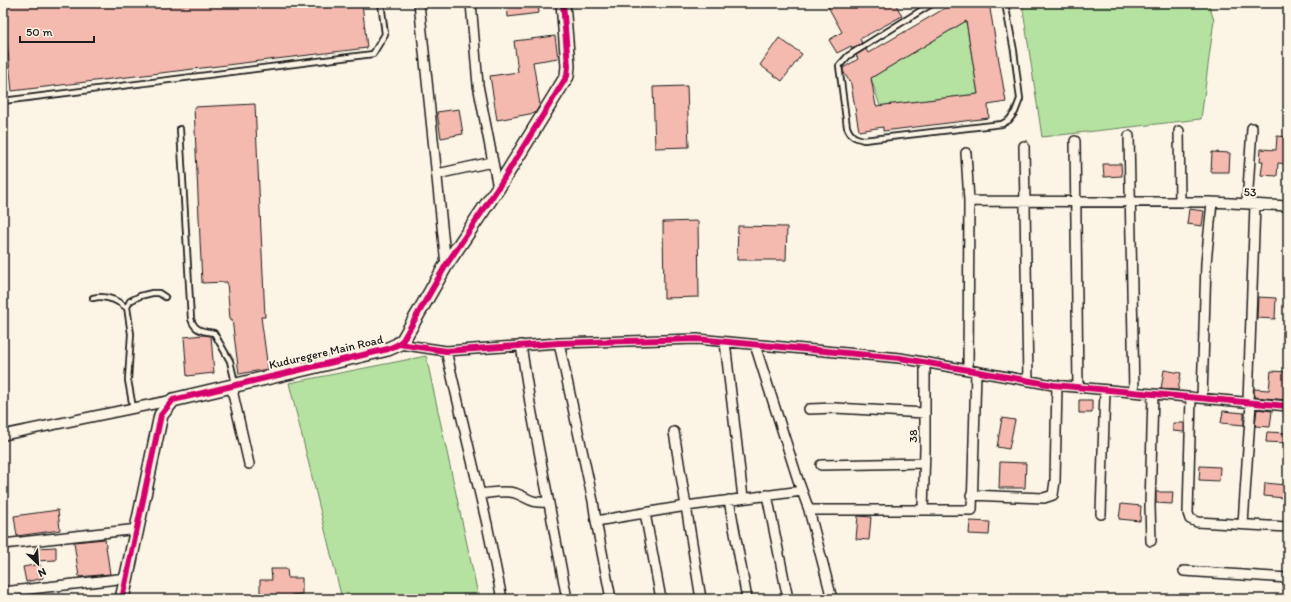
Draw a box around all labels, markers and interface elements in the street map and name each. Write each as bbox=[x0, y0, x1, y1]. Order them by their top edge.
scale bar bbox=[20, 18, 94, 44]
text: 50 m bbox=[26, 25, 52, 39]
street label: 53 bbox=[1243, 185, 1257, 199]
street label: Kuduregere Main Road bbox=[268, 332, 385, 372]
street label: 38 bbox=[906, 429, 920, 443]
north arrow bbox=[18, 544, 58, 584]
text: N bbox=[36, 565, 48, 580]

